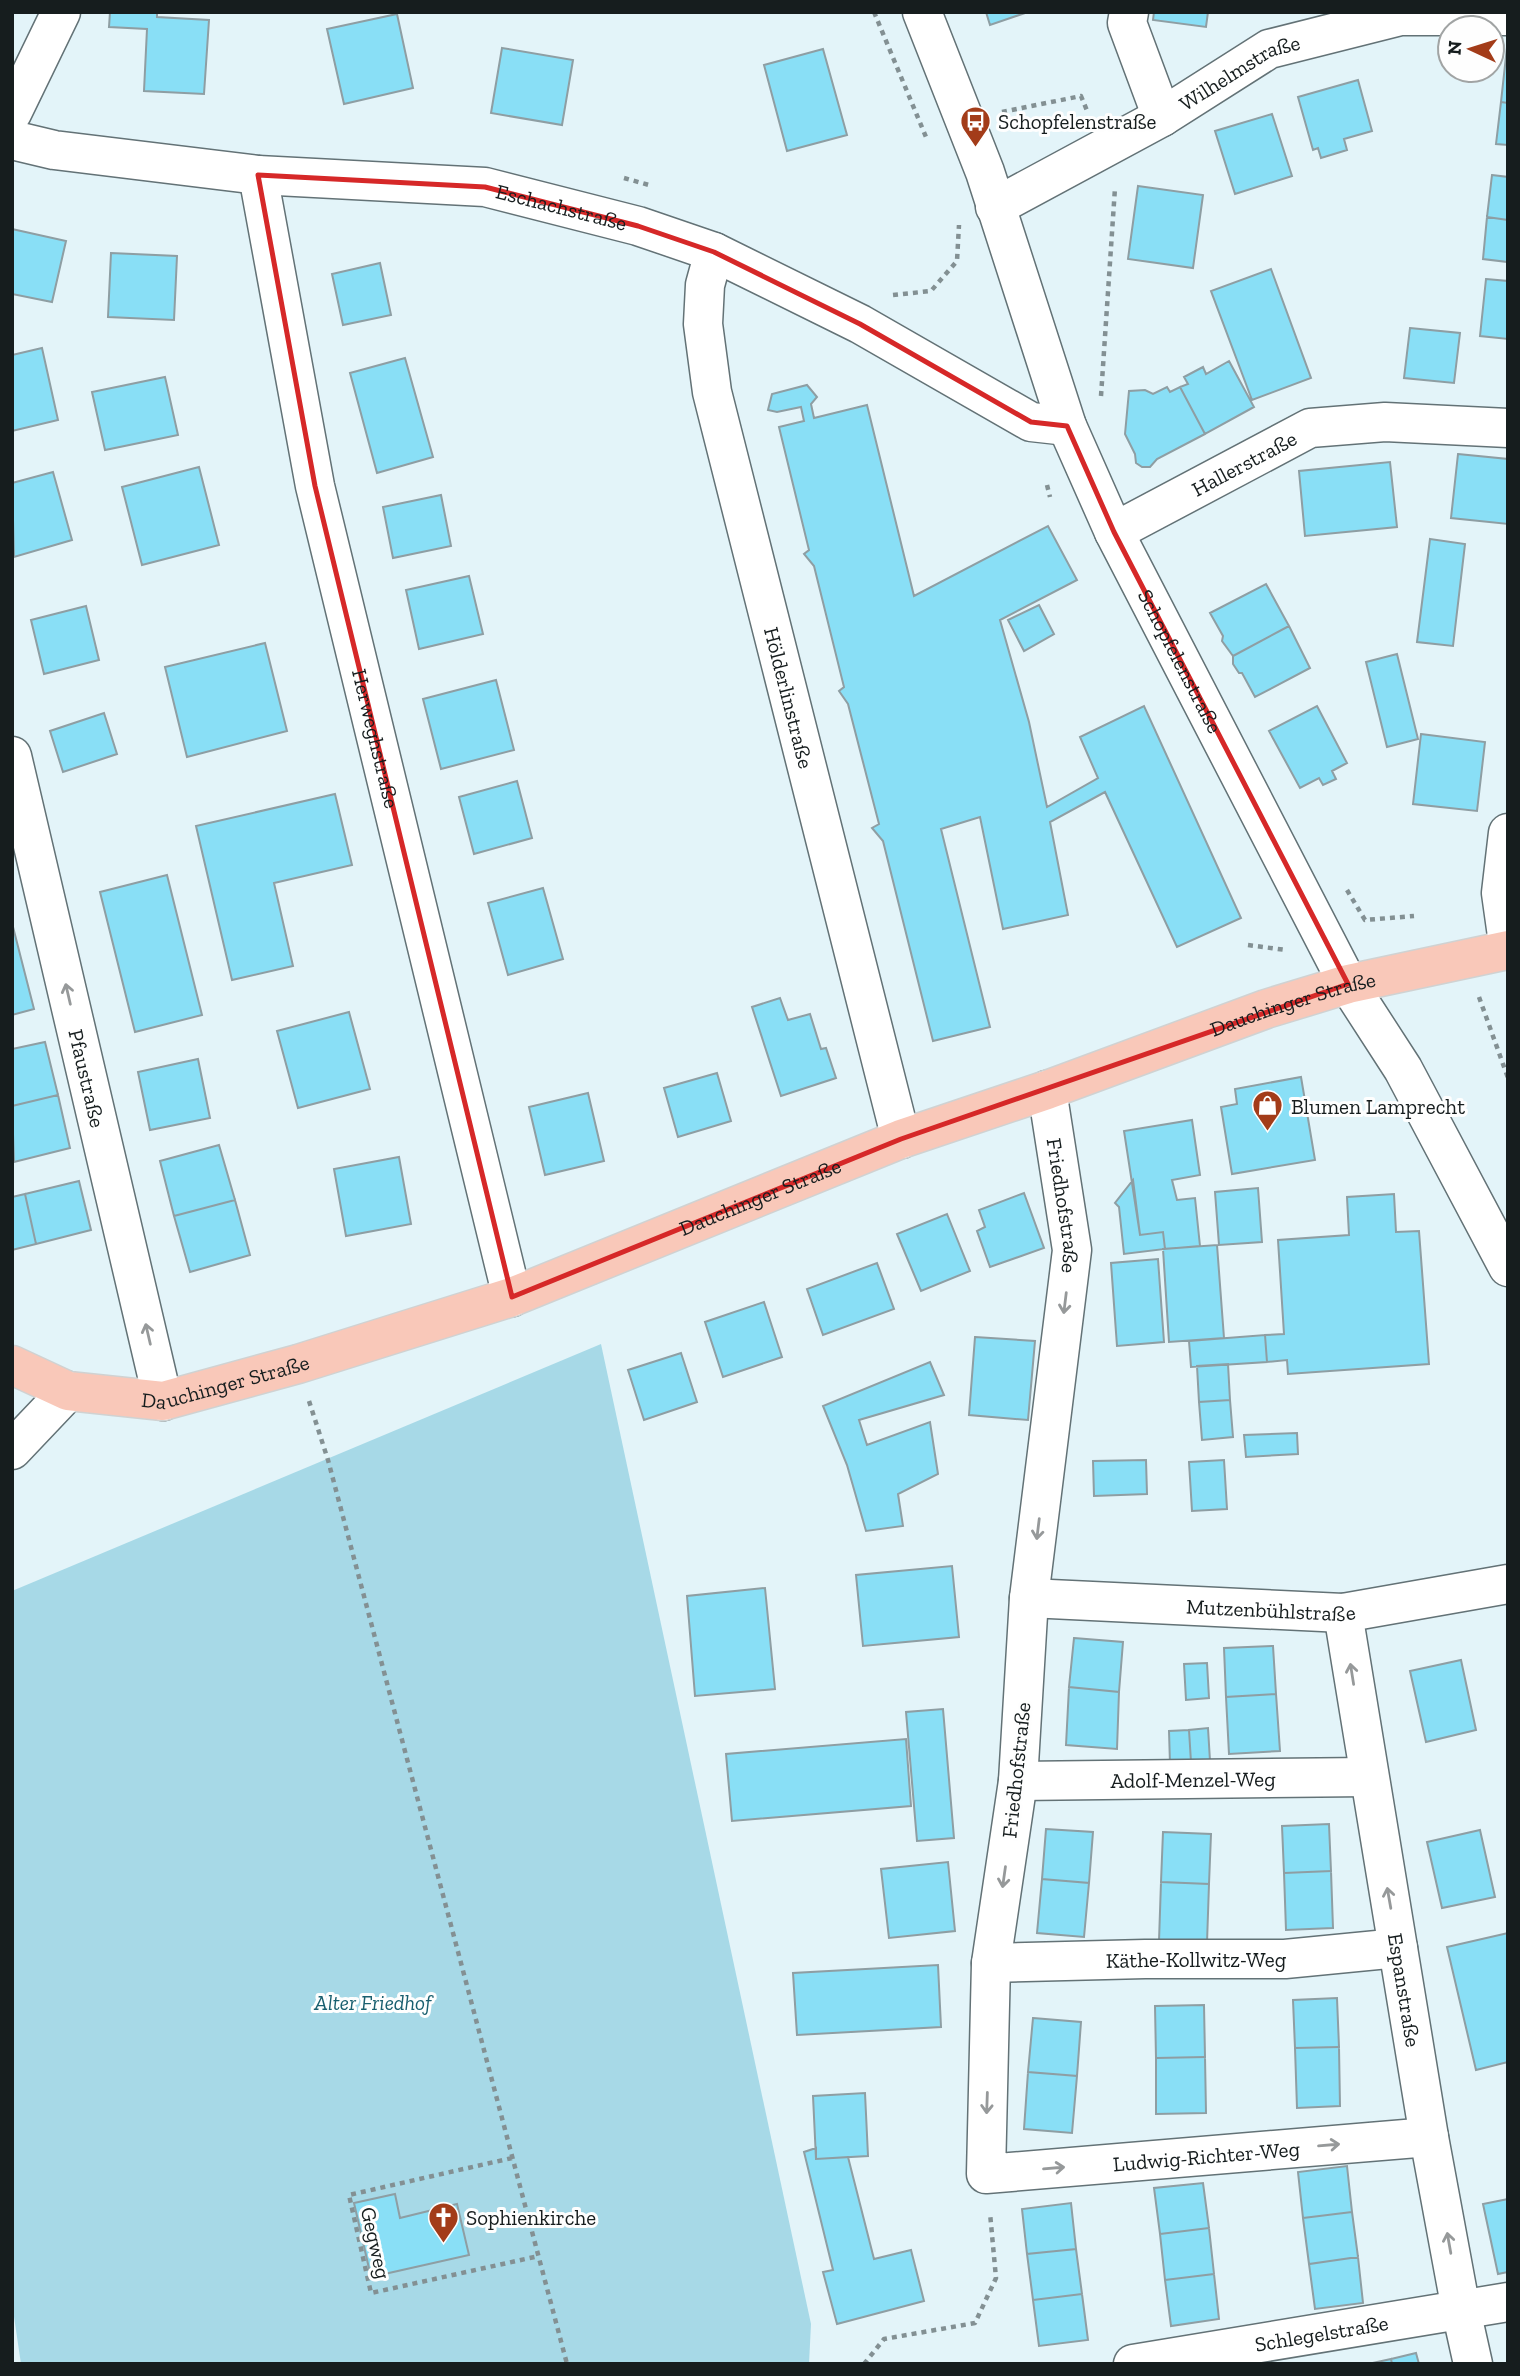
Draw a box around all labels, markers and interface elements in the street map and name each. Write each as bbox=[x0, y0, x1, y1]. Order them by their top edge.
north arrow bbox=[1436, 14, 1506, 84]
street label: Wilhelmstraße bbox=[1174, 29, 1303, 116]
text: N bbox=[1443, 40, 1467, 56]
bus stop icon: Schopfelenstraße bbox=[958, 104, 992, 148]
place label: Schopfelenstraße bbox=[998, 109, 1157, 134]
street label: Eschachstraße bbox=[493, 178, 630, 235]
street label: Hallerstraße bbox=[1187, 425, 1301, 501]
street label: Schopfelenstraße bbox=[1133, 585, 1228, 737]
street label: Hölderlinstraße bbox=[759, 624, 819, 771]
street label: Herweghstraße bbox=[347, 666, 405, 811]
street label: Dauchinger Straße bbox=[1206, 966, 1378, 1041]
one-way arrow bbox=[61, 983, 74, 1006]
street label: Pfaustraße bbox=[64, 1027, 111, 1130]
shop icon: Blumen Lamprecht bbox=[1251, 1089, 1285, 1133]
place label: Blumen Lamprecht bbox=[1291, 1094, 1465, 1119]
street label: Friedhofstraße bbox=[1042, 1136, 1084, 1275]
street label: Dauchinger Straße bbox=[675, 1152, 844, 1240]
one-way arrow bbox=[1059, 1291, 1072, 1314]
one-way arrow bbox=[141, 1323, 154, 1346]
street label: Dauchinger Straße bbox=[140, 1349, 312, 1414]
one-way arrow bbox=[1031, 1517, 1044, 1540]
street label: Mutzenbühlstraße bbox=[1186, 1593, 1357, 1626]
one-way arrow bbox=[1345, 1663, 1358, 1686]
street label: Friedhofstraße bbox=[996, 1701, 1036, 1839]
street label: Adolf-Menzel-Weg bbox=[1110, 1766, 1276, 1792]
one-way arrow bbox=[997, 1865, 1010, 1888]
one-way arrow bbox=[1382, 1887, 1396, 1910]
street label: Espanstraße bbox=[1383, 1931, 1427, 2049]
street label: Käthe-Kollwitz-Weg bbox=[1105, 1946, 1287, 1973]
park label: Alter Friedhof bbox=[313, 1990, 434, 2015]
one-way arrow bbox=[981, 2092, 994, 2115]
street label: Ludwig-Richter-Weg bbox=[1112, 2135, 1301, 2176]
one-way arrow bbox=[1317, 2138, 1340, 2151]
one-way arrow bbox=[1042, 2161, 1064, 2174]
church icon: Sophienkirche bbox=[426, 2200, 460, 2244]
street label: Gegweg bbox=[356, 2205, 397, 2282]
place label: Sophienkirche bbox=[466, 2205, 596, 2230]
one-way arrow bbox=[1441, 2232, 1455, 2255]
street label: Schlegelstraße bbox=[1253, 2310, 1390, 2356]

